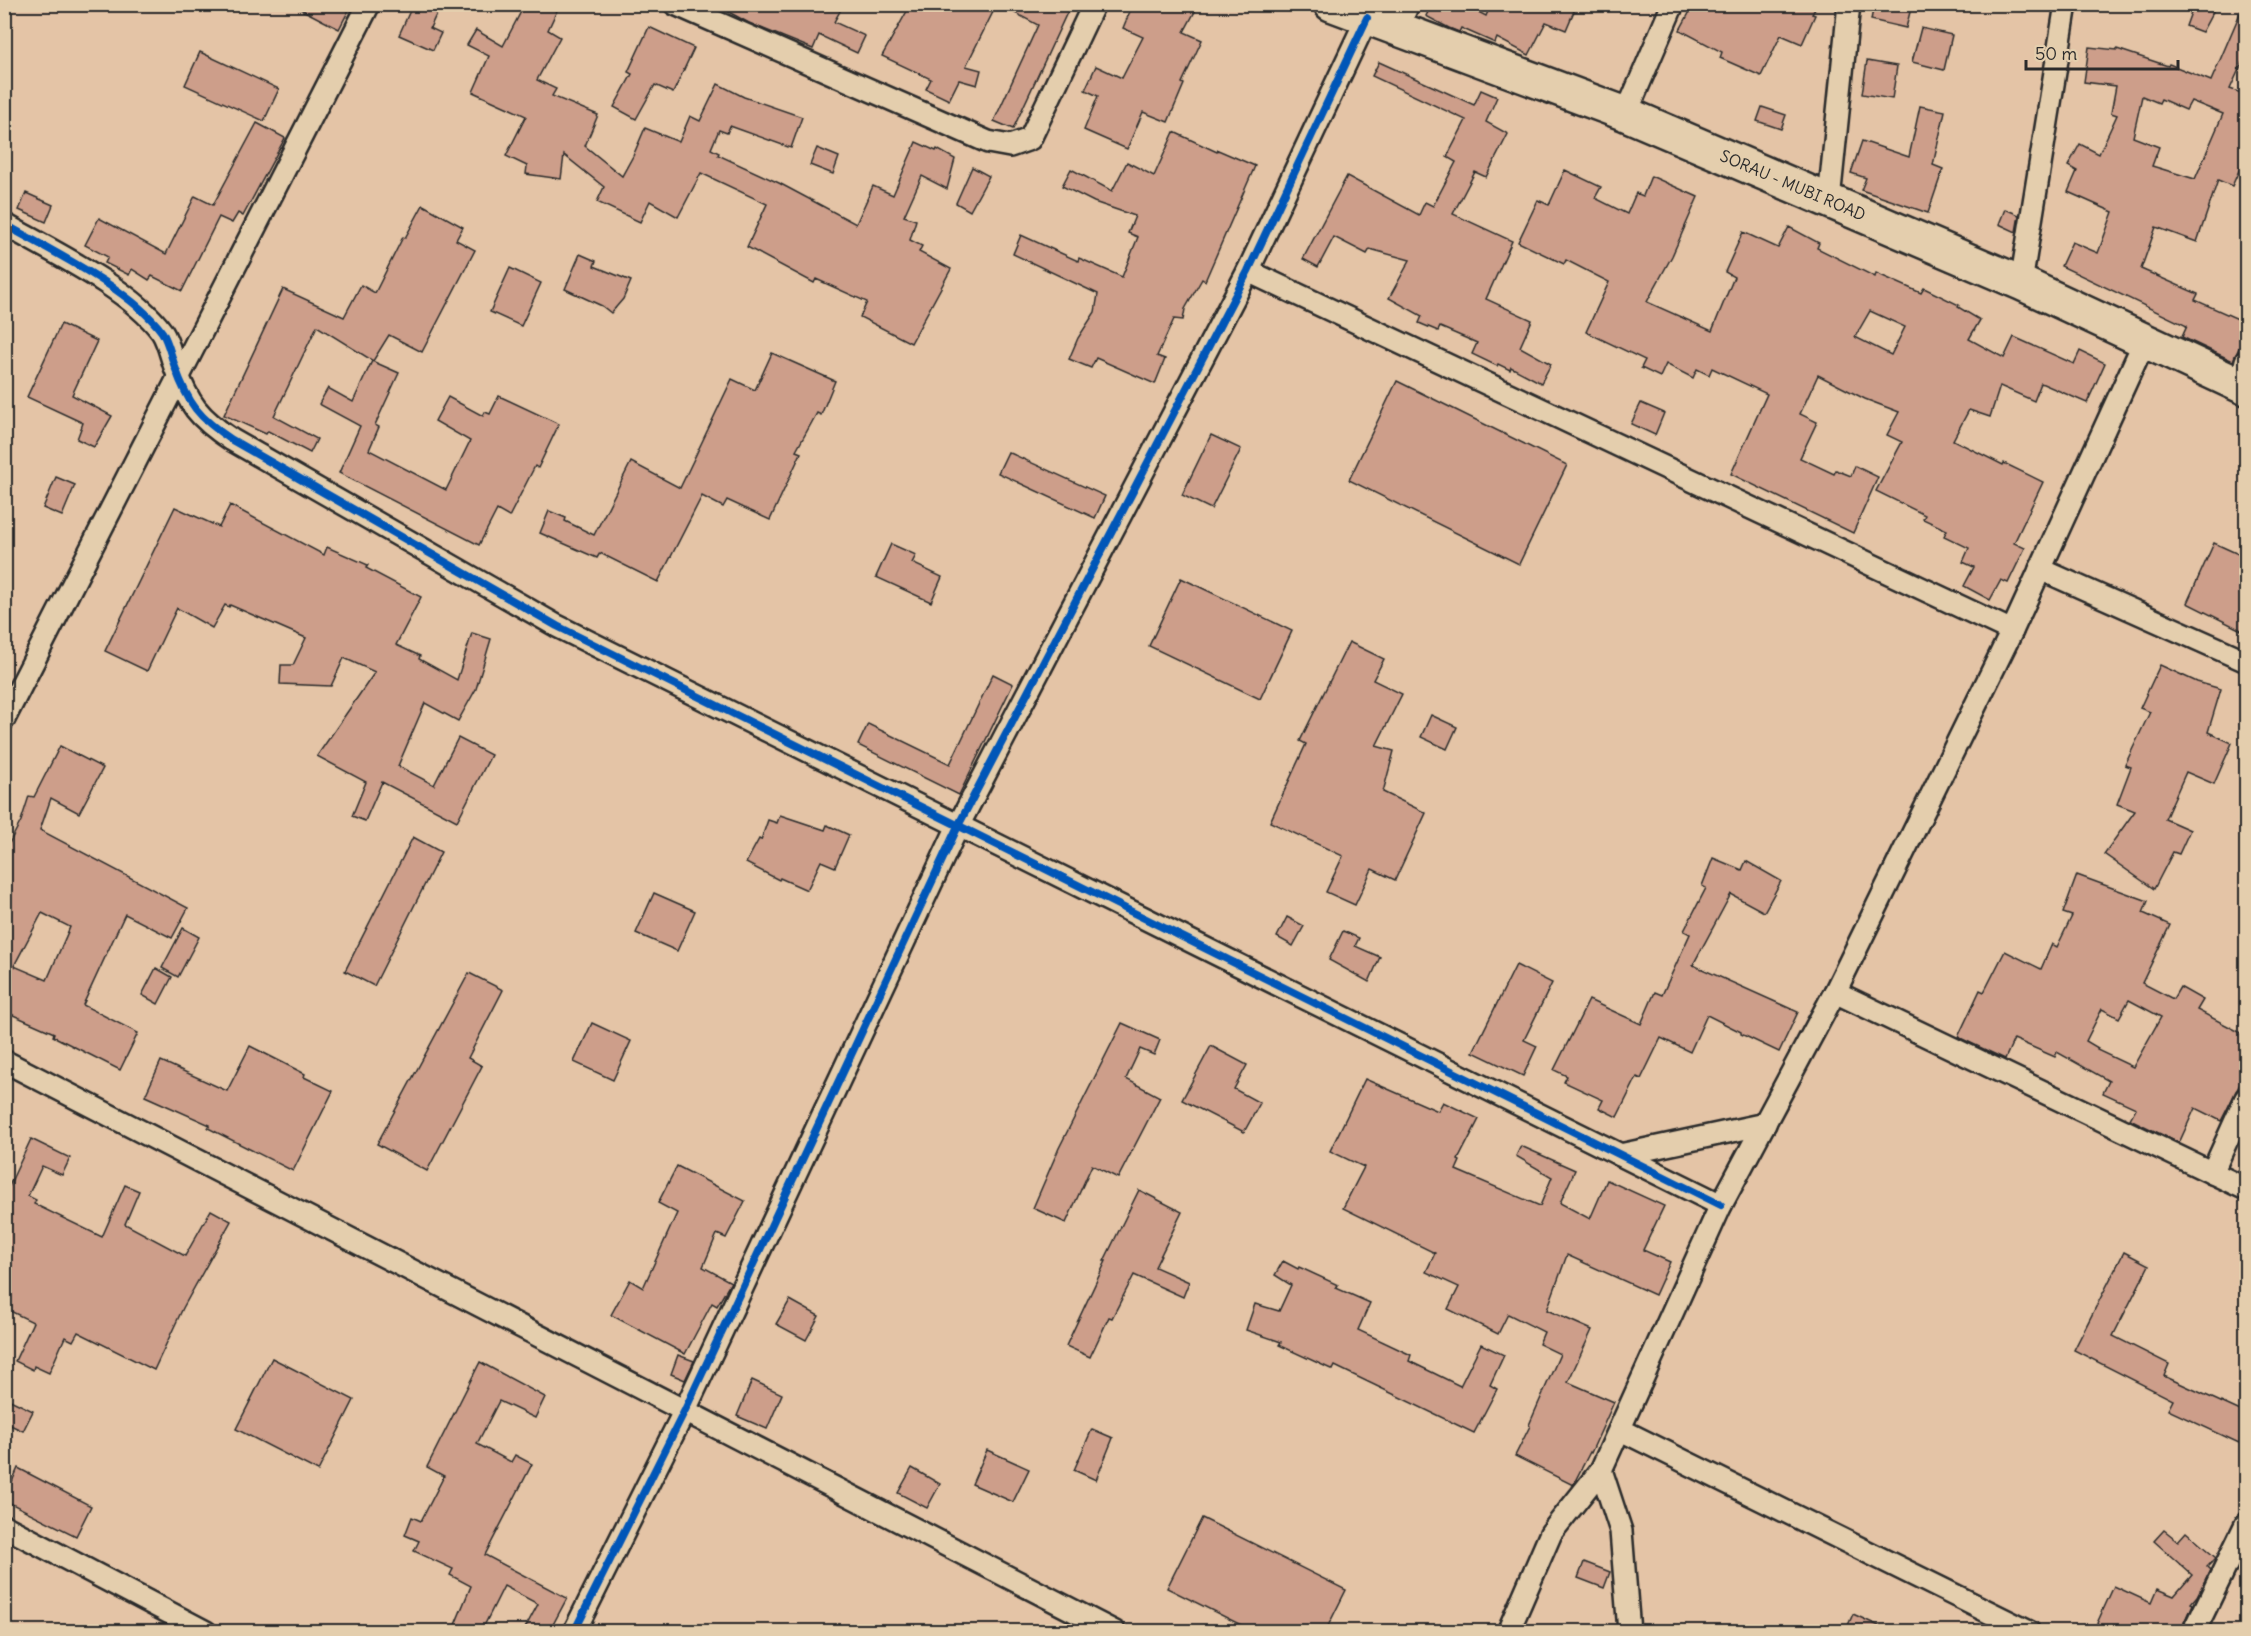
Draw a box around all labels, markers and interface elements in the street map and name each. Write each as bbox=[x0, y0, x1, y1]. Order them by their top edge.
scale bar bbox=[2026, 33, 2178, 71]
text: 50 m bbox=[2035, 42, 2077, 65]
street label: SORAU - MUBI ROAD bbox=[1717, 145, 1869, 225]

